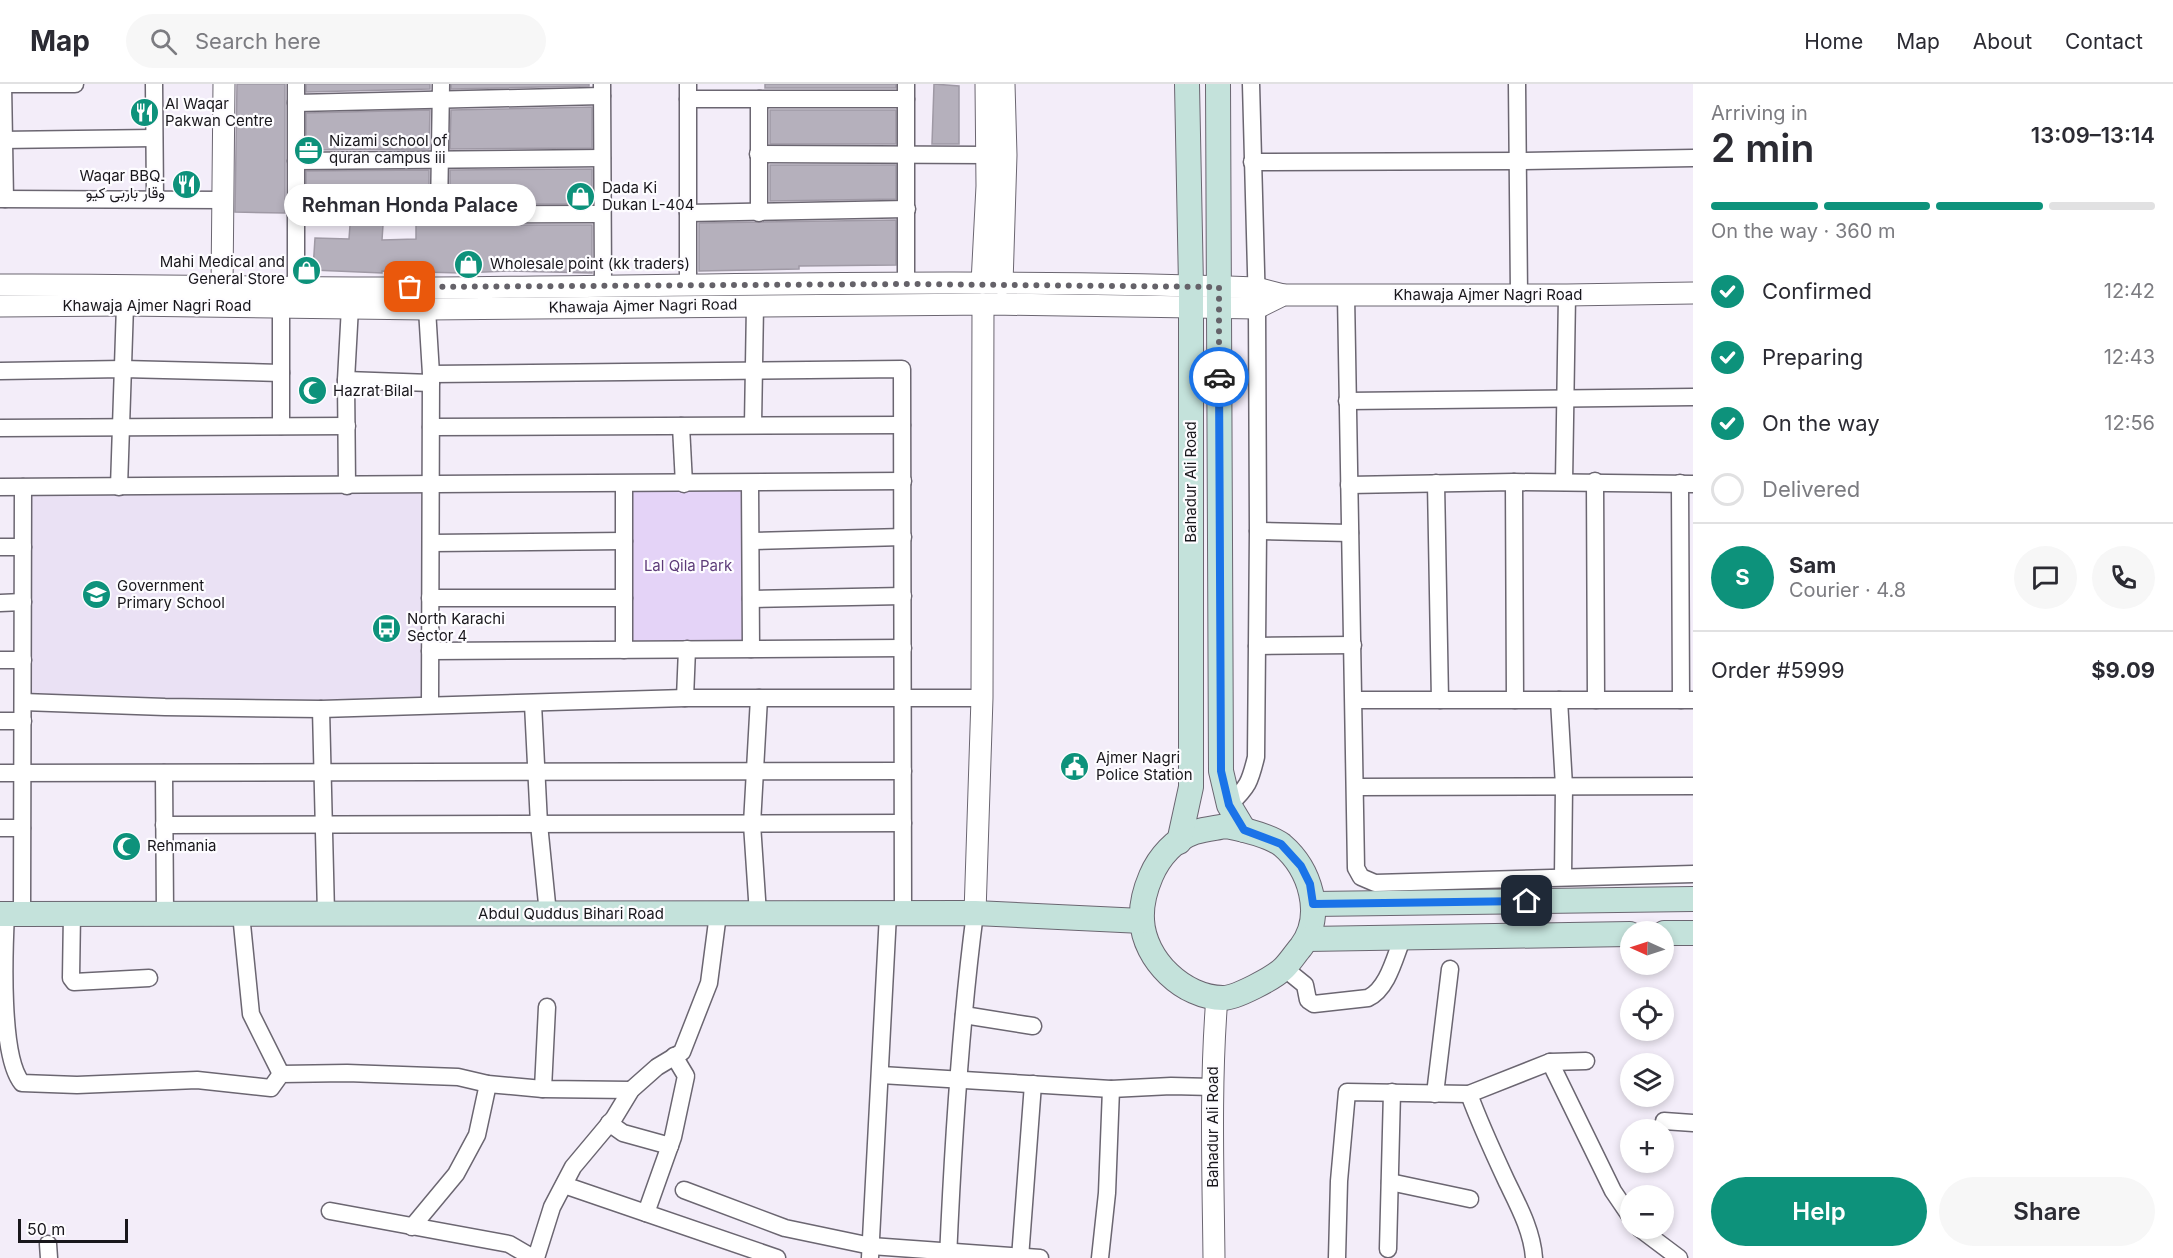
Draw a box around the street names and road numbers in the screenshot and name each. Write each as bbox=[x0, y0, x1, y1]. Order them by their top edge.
street label: Khawaja Ajmer Nagri Road bbox=[1394, 285, 1582, 304]
street label: Khawaja Ajmer Nagri Road bbox=[548, 294, 738, 317]
street label: Khawaja Ajmer Nagri Road bbox=[63, 296, 251, 315]
street label: Bahadur Ali Road bbox=[1181, 421, 1200, 543]
street label: Abdul Quddus Bihari Road bbox=[478, 904, 664, 923]
street label: Bahadur Ali Road bbox=[1203, 1066, 1222, 1188]

